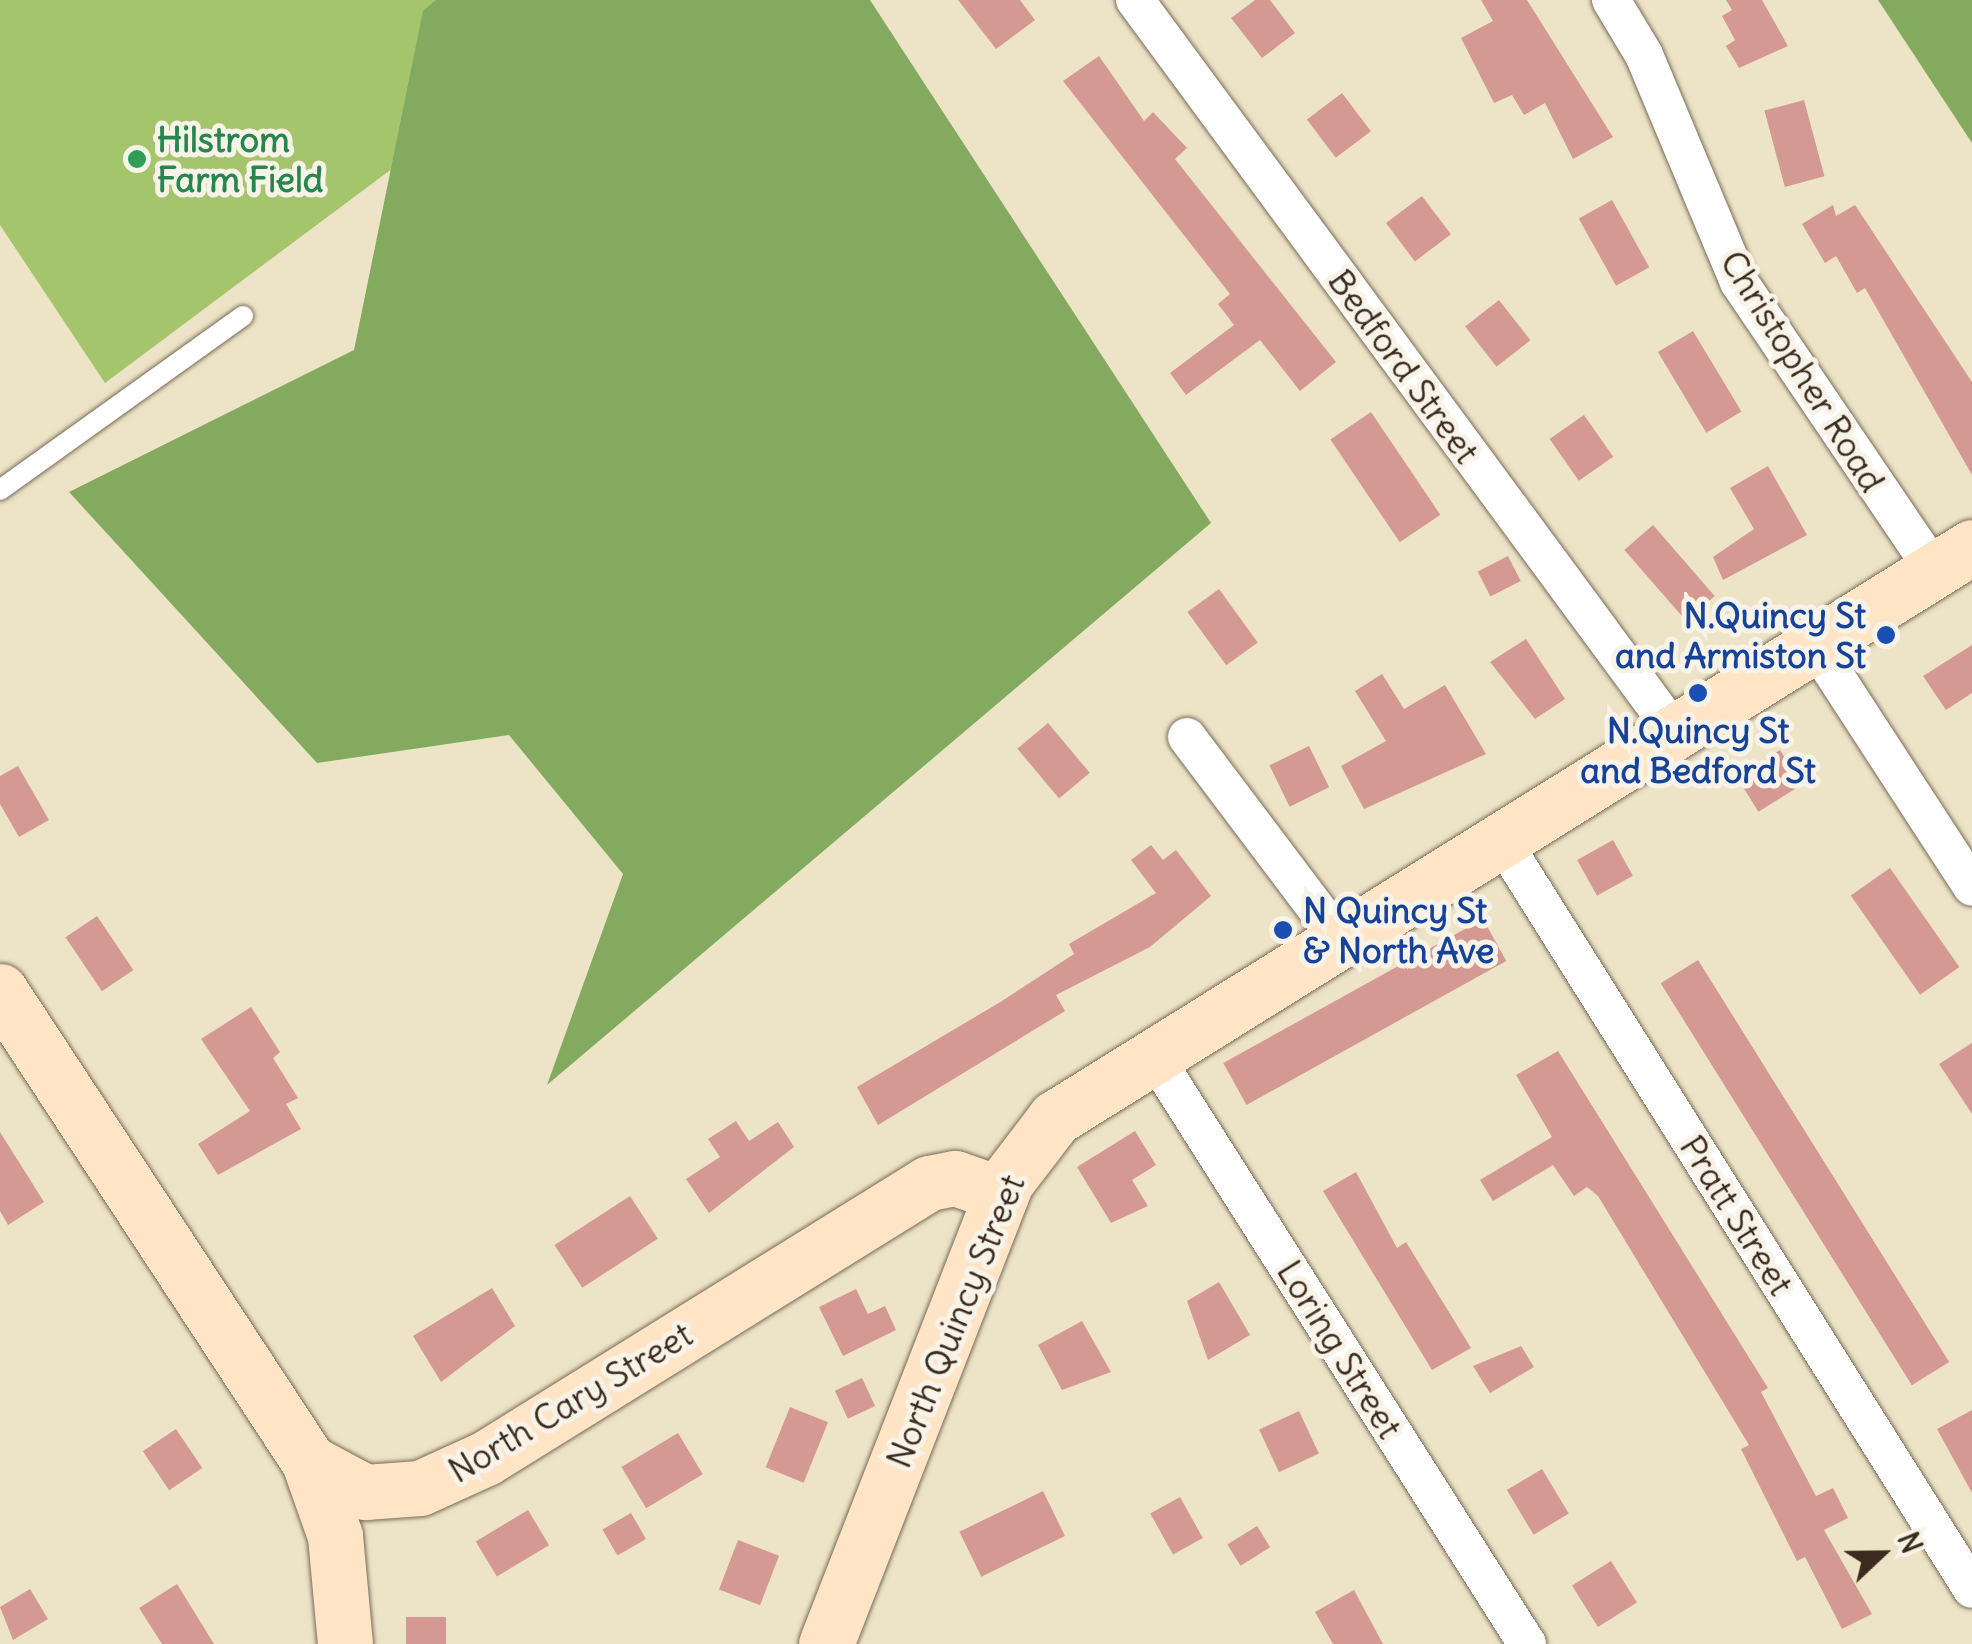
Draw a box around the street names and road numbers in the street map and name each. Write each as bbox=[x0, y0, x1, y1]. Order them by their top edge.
street label: Christopher Road bbox=[1712, 243, 1894, 499]
street label: Bedford Street bbox=[1320, 261, 1488, 471]
street label: Pratt Street bbox=[1671, 1127, 1803, 1303]
street label: North Quincy Street bbox=[877, 1168, 1033, 1474]
street label: Loring Street bbox=[1269, 1252, 1411, 1446]
street label: North Cary Street bbox=[441, 1313, 699, 1491]

